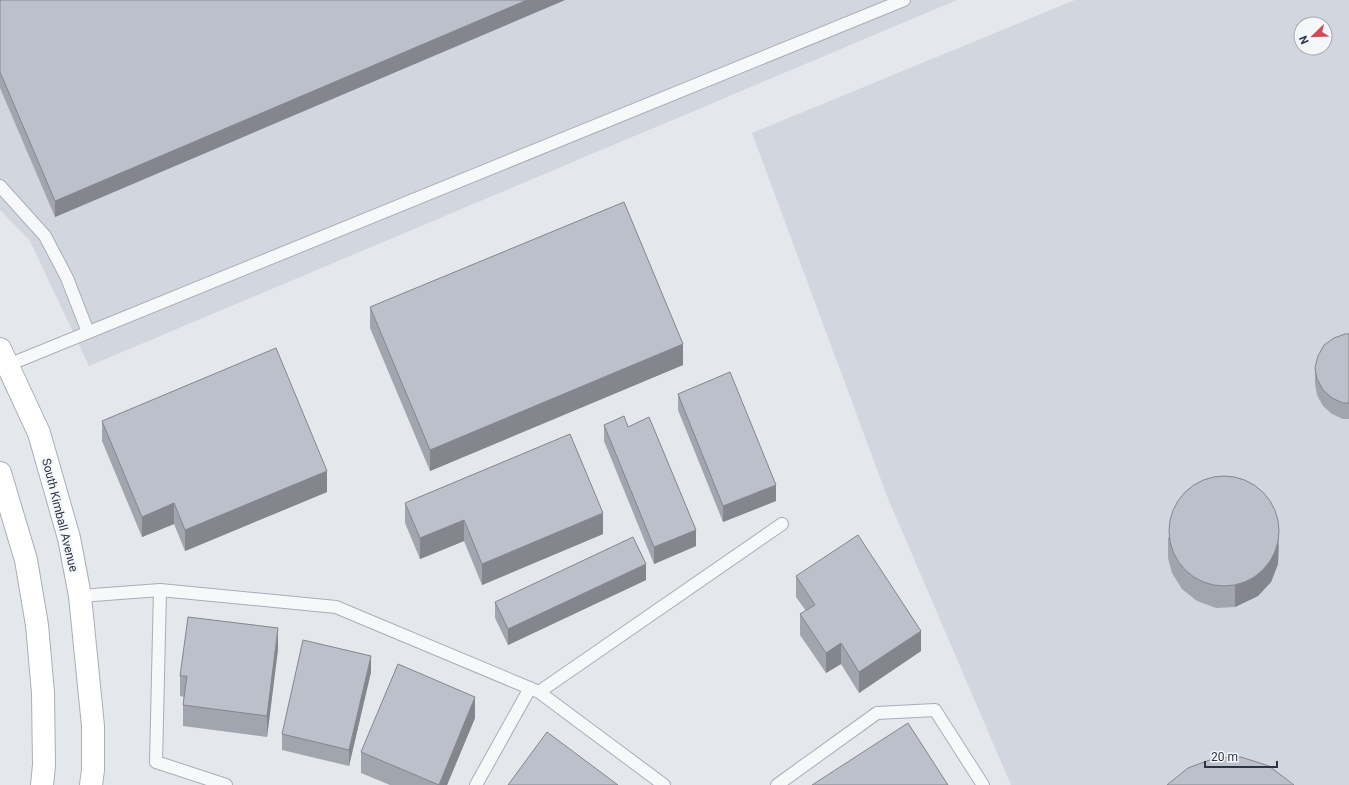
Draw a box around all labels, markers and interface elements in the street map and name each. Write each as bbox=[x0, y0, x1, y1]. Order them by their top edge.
north arrow bbox=[1293, 16, 1333, 56]
text: N bbox=[1297, 33, 1312, 46]
street label: South Kimball Avenue bbox=[39, 457, 81, 573]
scale bar bbox=[1205, 743, 1277, 769]
text: 20 m bbox=[1211, 750, 1238, 764]

